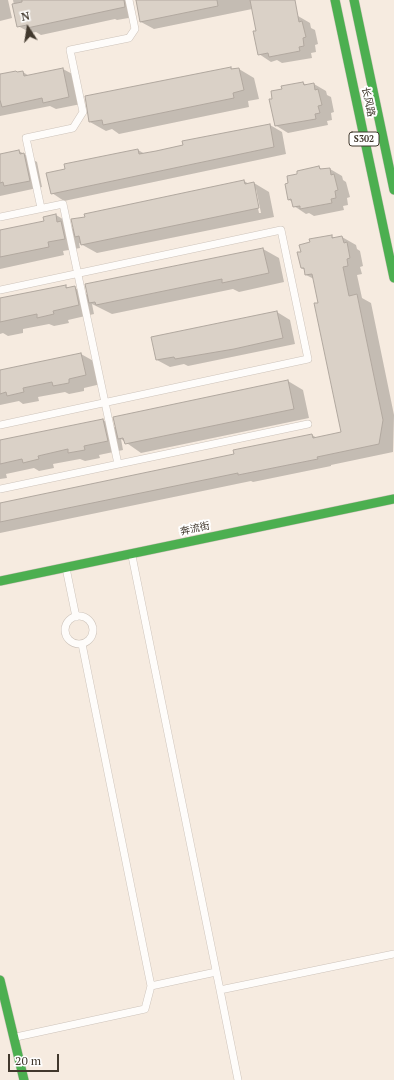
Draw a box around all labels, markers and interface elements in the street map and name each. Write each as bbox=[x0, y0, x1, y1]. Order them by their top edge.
north arrow bbox=[8, 8, 48, 48]
text: N bbox=[20, 9, 31, 24]
street label: 长风路 bbox=[359, 86, 377, 118]
road number: S302 bbox=[349, 132, 379, 146]
street label: 奔流街 bbox=[179, 520, 211, 538]
scale bar bbox=[10, 1046, 61, 1072]
text: 20 m bbox=[15, 1053, 41, 1068]

